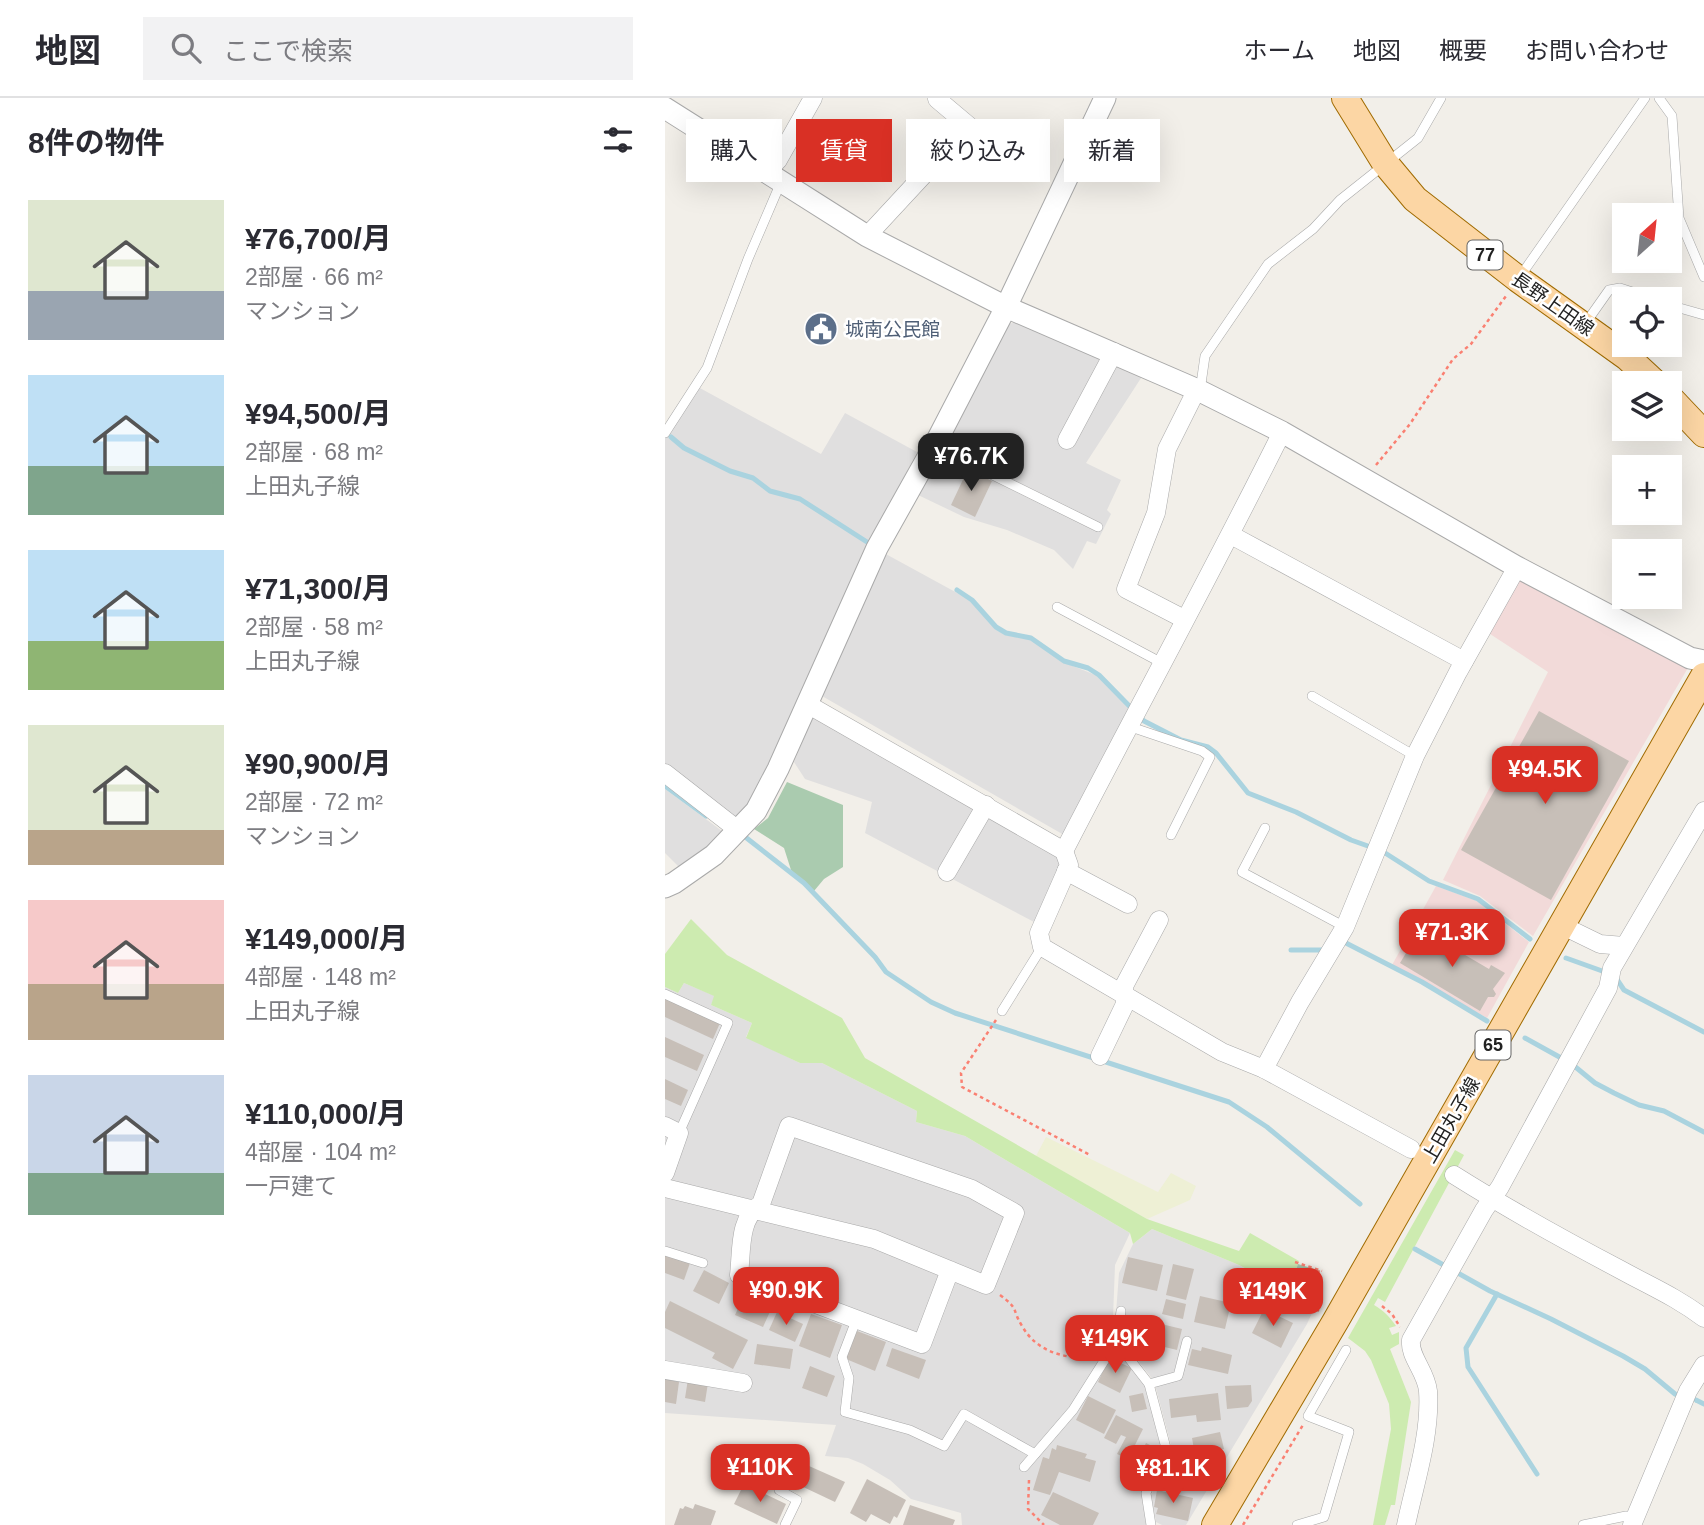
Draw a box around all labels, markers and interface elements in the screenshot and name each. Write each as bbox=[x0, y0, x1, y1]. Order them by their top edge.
search box bbox=[143, 17, 633, 80]
icon: search bbox=[167, 29, 205, 67]
text: 地図 bbox=[35, 32, 101, 69]
text: ここで検索 bbox=[223, 36, 353, 66]
text: ホーム bbox=[1244, 37, 1315, 64]
text: 地図 bbox=[1353, 37, 1401, 64]
text: 概要 bbox=[1439, 37, 1487, 64]
text: お問い合わせ bbox=[1525, 37, 1669, 64]
chip: 購入 bbox=[686, 119, 782, 182]
chip: 賃貸 bbox=[796, 119, 892, 182]
chip: 絞り込み bbox=[906, 119, 1050, 182]
chip: 新着 bbox=[1064, 119, 1160, 182]
icon: filters bbox=[599, 121, 637, 159]
text: 8件の物件 bbox=[28, 126, 165, 159]
north arrow bbox=[1612, 203, 1682, 273]
map controls bbox=[1612, 203, 1682, 609]
text: ¥76,700/月 bbox=[245, 222, 392, 255]
icon: home bbox=[84, 228, 168, 312]
road number: 77 bbox=[1467, 240, 1503, 270]
text: 2部屋 · 66 m² bbox=[245, 264, 383, 290]
street label: 長野上田線 bbox=[1508, 268, 1598, 340]
button: locate bbox=[1612, 287, 1682, 357]
text: マンション bbox=[245, 298, 360, 324]
public building icon: 城南公民館 bbox=[802, 310, 840, 348]
place label: 城南公民館 bbox=[845, 319, 940, 340]
button: layers bbox=[1612, 371, 1682, 441]
text: ¥94,500/月 bbox=[245, 397, 392, 430]
icon: home bbox=[84, 403, 168, 487]
pin: ¥76.7K bbox=[914, 434, 1028, 493]
text: 2部屋 · 68 m² bbox=[245, 439, 383, 465]
text: ¥76.7K bbox=[934, 443, 1008, 469]
button: + bbox=[1612, 455, 1682, 525]
text: 上田丸子線 bbox=[245, 473, 360, 499]
button: − bbox=[1612, 539, 1682, 609]
text: ¥71,300/月 bbox=[245, 572, 392, 605]
icon: home bbox=[84, 578, 168, 662]
text: 2部屋 · 58 m² bbox=[245, 614, 383, 640]
text: 上田丸子線 bbox=[245, 648, 360, 674]
pin: ¥94.5K bbox=[1488, 746, 1602, 806]
text: ¥90,900/月 bbox=[245, 747, 392, 780]
icon: home bbox=[84, 753, 168, 837]
text: ¥94.5K bbox=[1508, 756, 1582, 782]
text: 2部屋 · 72 m² bbox=[245, 789, 383, 815]
text: マンション bbox=[245, 823, 360, 849]
pin: ¥71.3K bbox=[1395, 910, 1509, 969]
text: ¥71.3K bbox=[1415, 919, 1489, 945]
text: ¥149,000/月 bbox=[245, 922, 408, 955]
icon: home bbox=[84, 928, 168, 1012]
text: 4部屋 · 148 m² bbox=[245, 964, 396, 990]
text: 上田丸子線 bbox=[245, 998, 360, 1024]
road number: 65 bbox=[1475, 1030, 1511, 1060]
street label: 上田丸子線 bbox=[1418, 1074, 1484, 1166]
text: ¥110,000/月 bbox=[245, 1097, 407, 1130]
icon: home bbox=[84, 1103, 168, 1187]
text: 4部屋 · 104 m² bbox=[245, 1139, 396, 1165]
text: 一戸建て bbox=[245, 1173, 337, 1199]
pin: ¥90.9K bbox=[729, 1268, 843, 1327]
pin: ¥149K bbox=[1224, 1268, 1322, 1328]
text: ¥90.9K bbox=[749, 1277, 823, 1303]
text: ¥149K bbox=[1239, 1278, 1307, 1304]
pin: ¥149K bbox=[1066, 1316, 1164, 1375]
text: ¥149K bbox=[1081, 1325, 1149, 1351]
pin: ¥110K bbox=[711, 1444, 809, 1504]
pin: ¥81.1K bbox=[1116, 1446, 1230, 1505]
text: ¥110K bbox=[727, 1454, 793, 1480]
text: ¥81.1K bbox=[1136, 1455, 1210, 1481]

